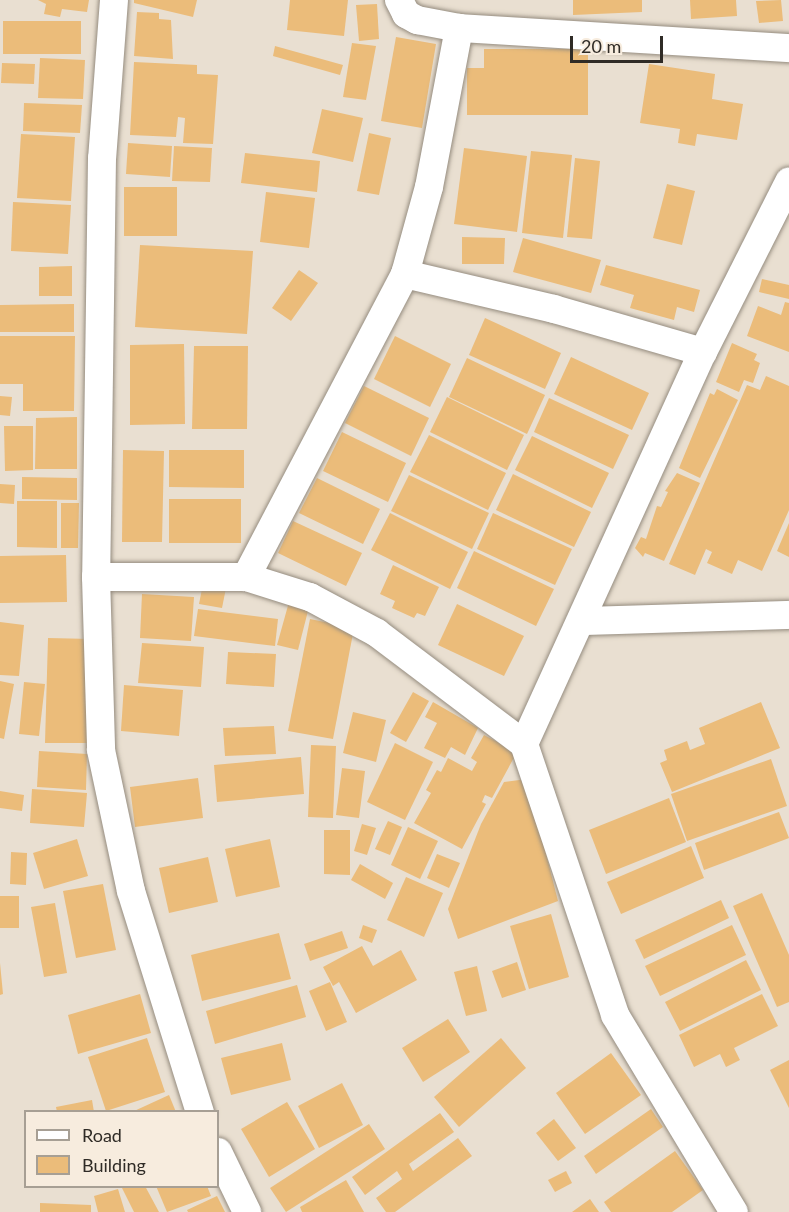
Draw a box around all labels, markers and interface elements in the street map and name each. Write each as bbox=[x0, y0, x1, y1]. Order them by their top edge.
scale bar bbox=[573, 24, 666, 62]
text: 20 m bbox=[581, 35, 621, 57]
legend bbox=[24, 1110, 219, 1188]
text: Road bbox=[82, 1124, 122, 1146]
text: Building bbox=[82, 1154, 146, 1176]

